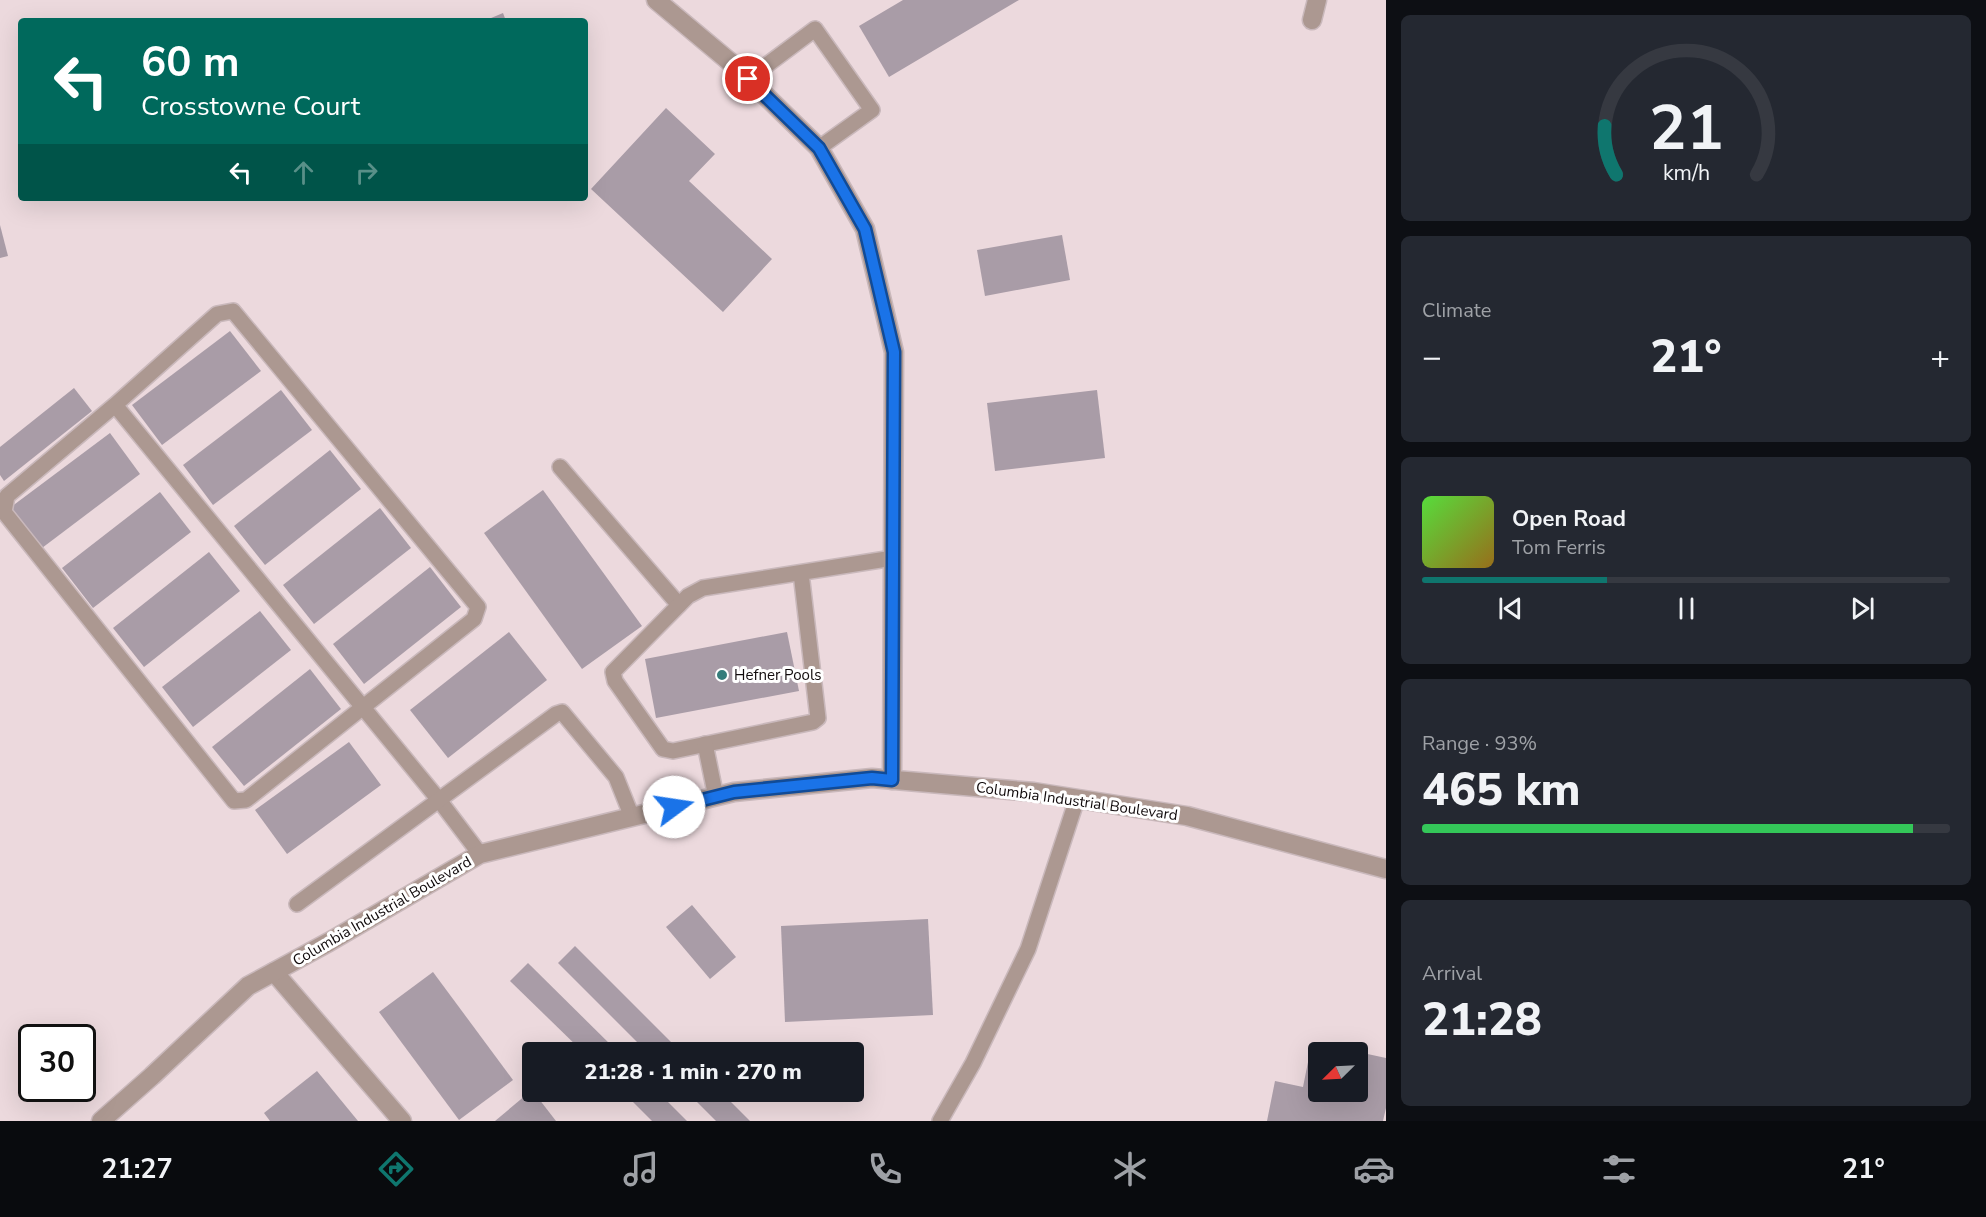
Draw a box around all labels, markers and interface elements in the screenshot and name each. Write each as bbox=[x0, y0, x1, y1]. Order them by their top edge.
text: 60 m bbox=[141, 34, 240, 91]
icon: left bbox=[42, 42, 120, 120]
pin bbox=[722, 53, 773, 104]
icon: arrive bbox=[731, 62, 764, 95]
text: 21 bbox=[1649, 86, 1723, 171]
text: Crosstowne Court bbox=[141, 88, 360, 125]
icon: left bbox=[224, 156, 257, 189]
icon: ahead bbox=[287, 156, 320, 189]
icon: right bbox=[350, 156, 383, 189]
text: km/h bbox=[1662, 158, 1710, 188]
text: Climate bbox=[1422, 297, 1491, 324]
text: 21° bbox=[1650, 327, 1722, 388]
text: − bbox=[1422, 335, 1442, 380]
text: + bbox=[1930, 335, 1950, 380]
text: Open Road bbox=[1512, 504, 1626, 534]
text: Tom Ferris bbox=[1512, 534, 1606, 561]
icon: previous bbox=[1494, 592, 1527, 625]
icon: pause bbox=[1670, 592, 1703, 625]
icon: next bbox=[1846, 592, 1879, 625]
place label: Hefner Pools bbox=[734, 665, 822, 685]
marker: Hefner Pools bbox=[715, 668, 729, 682]
text: Range · 93% bbox=[1422, 730, 1537, 757]
text: 465 km bbox=[1422, 760, 1581, 821]
position arrow bbox=[642, 775, 706, 839]
street label: Columbia Industrial Boulevard bbox=[975, 777, 1179, 825]
street label: Columbia Industrial Boulevard bbox=[289, 852, 475, 970]
text: Arrival bbox=[1422, 960, 1482, 987]
text: 21:28 bbox=[1422, 990, 1542, 1051]
speed limit sign: 30 bbox=[18, 1024, 96, 1102]
north arrow bbox=[1308, 1042, 1368, 1102]
map controls bbox=[1308, 1042, 1368, 1102]
text: 21:28 · 1 min · 270 m bbox=[584, 1057, 802, 1087]
icon: directions bbox=[375, 1148, 417, 1190]
icon: music bbox=[620, 1148, 662, 1190]
icon: phone bbox=[864, 1148, 906, 1190]
icon: climate bbox=[1109, 1148, 1151, 1190]
icon: car bbox=[1353, 1148, 1395, 1190]
icon: filters bbox=[1598, 1148, 1640, 1190]
text: 21:27 bbox=[101, 1151, 173, 1188]
text: 21° bbox=[1842, 1151, 1885, 1188]

